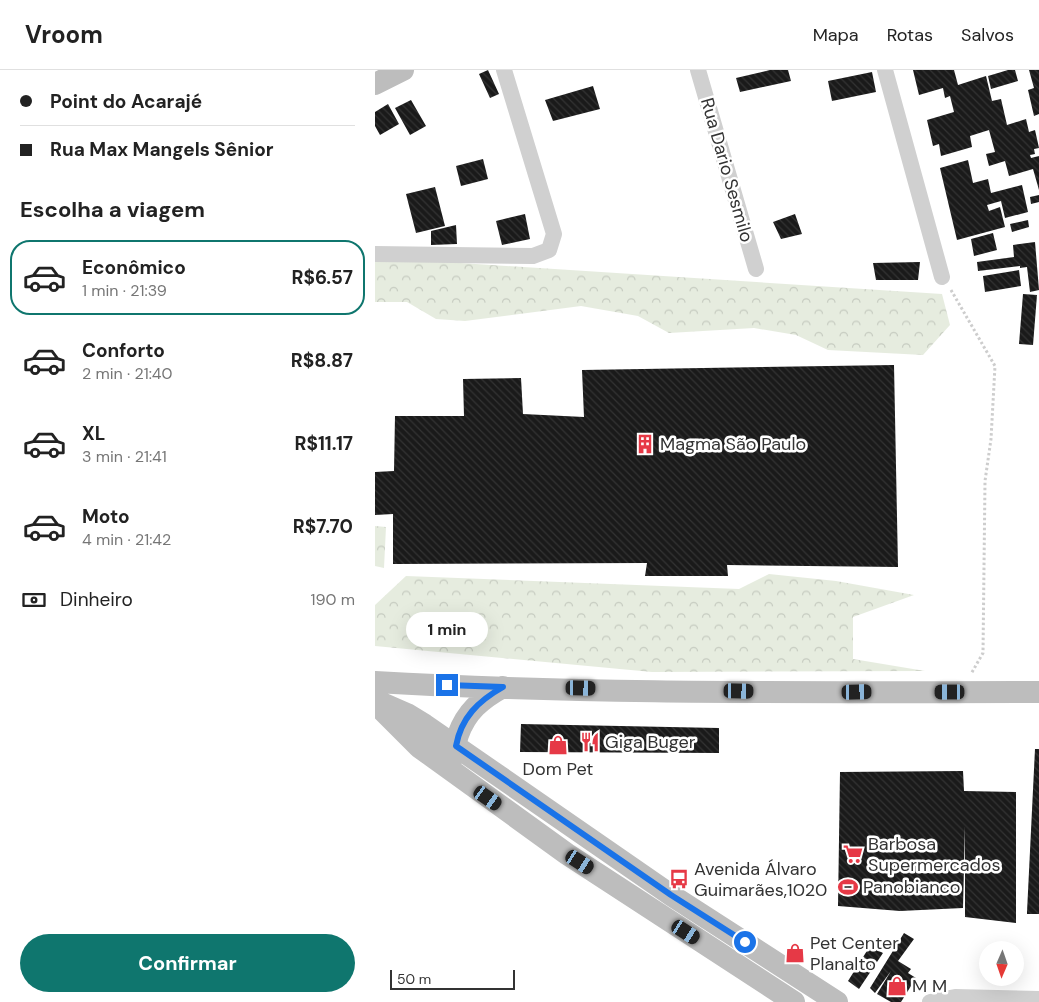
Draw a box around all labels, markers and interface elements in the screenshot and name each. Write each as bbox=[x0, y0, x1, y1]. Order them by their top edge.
text: Vroom bbox=[25, 19, 103, 50]
text: Mapa bbox=[813, 23, 859, 47]
text: Rotas bbox=[887, 23, 933, 47]
text: Salvos bbox=[961, 23, 1014, 47]
text: Point do Acarajé bbox=[50, 89, 202, 114]
street label: Rua Dario Sesmilo bbox=[695, 95, 759, 245]
text: Rua Max Mangels Sênior bbox=[50, 137, 274, 162]
text: Escolha a viagem bbox=[20, 195, 205, 224]
icon: car bbox=[22, 255, 67, 300]
text: Econômico bbox=[82, 255, 186, 280]
text: R$6.57 bbox=[291, 265, 353, 290]
text: 1 min · 21:39 bbox=[82, 280, 167, 301]
icon: car bbox=[22, 338, 67, 383]
text: Conforto bbox=[82, 338, 165, 363]
text: R$8.87 bbox=[291, 348, 353, 373]
text: 2 min · 21:40 bbox=[82, 363, 173, 384]
icon: car bbox=[22, 421, 67, 466]
text: XL bbox=[82, 421, 105, 446]
text: R$11.17 bbox=[294, 431, 353, 456]
place label: Magma São Paulo bbox=[660, 432, 806, 456]
building icon: Magma São Paulo bbox=[634, 433, 656, 455]
text: 3 min · 21:41 bbox=[82, 446, 167, 467]
icon: car bbox=[22, 504, 67, 549]
text: Moto bbox=[82, 504, 130, 529]
text: R$7.70 bbox=[293, 514, 353, 539]
text: 4 min · 21:42 bbox=[82, 529, 171, 550]
icon: cash bbox=[20, 586, 48, 614]
text: Dinheiro bbox=[60, 587, 133, 612]
text: 190 m bbox=[311, 589, 355, 610]
callout: 1 min bbox=[406, 612, 488, 648]
text: 1 min bbox=[428, 619, 466, 640]
route end bbox=[436, 674, 458, 696]
car bbox=[565, 680, 596, 696]
car bbox=[723, 683, 754, 699]
car bbox=[841, 684, 872, 700]
car bbox=[935, 685, 965, 700]
place label: Giga Buger bbox=[605, 730, 696, 754]
restaurant icon: Giga Buger bbox=[579, 731, 601, 753]
shop icon: Dom Pet bbox=[547, 734, 569, 756]
place label: Dom Pet bbox=[523, 757, 593, 781]
car bbox=[471, 783, 504, 813]
place label: Barbosa Supermercados bbox=[868, 832, 1001, 877]
supermarket icon: Barbosa Supermercados bbox=[842, 843, 864, 865]
car bbox=[563, 848, 596, 876]
place label: Avenida Álvaro Guimarães,1020 bbox=[694, 857, 827, 902]
bus stop icon: Avenida Álvaro Guimarães,1020 bbox=[668, 868, 690, 890]
place label: Panobianco bbox=[863, 875, 961, 899]
sports icon: Panobianco bbox=[837, 876, 859, 898]
car bbox=[669, 918, 702, 946]
route start bbox=[734, 931, 756, 953]
place label: Pet Center Planalto bbox=[810, 931, 899, 976]
button: Confirmar bbox=[20, 934, 355, 992]
north arrow bbox=[979, 941, 1024, 986]
map controls bbox=[979, 941, 1024, 986]
shop icon: Pet Center Planalto bbox=[784, 942, 806, 964]
scale bar bbox=[390, 967, 515, 990]
text: 50 m bbox=[397, 970, 431, 988]
place label: M M bbox=[912, 974, 947, 998]
shop icon: M M bbox=[886, 975, 908, 997]

